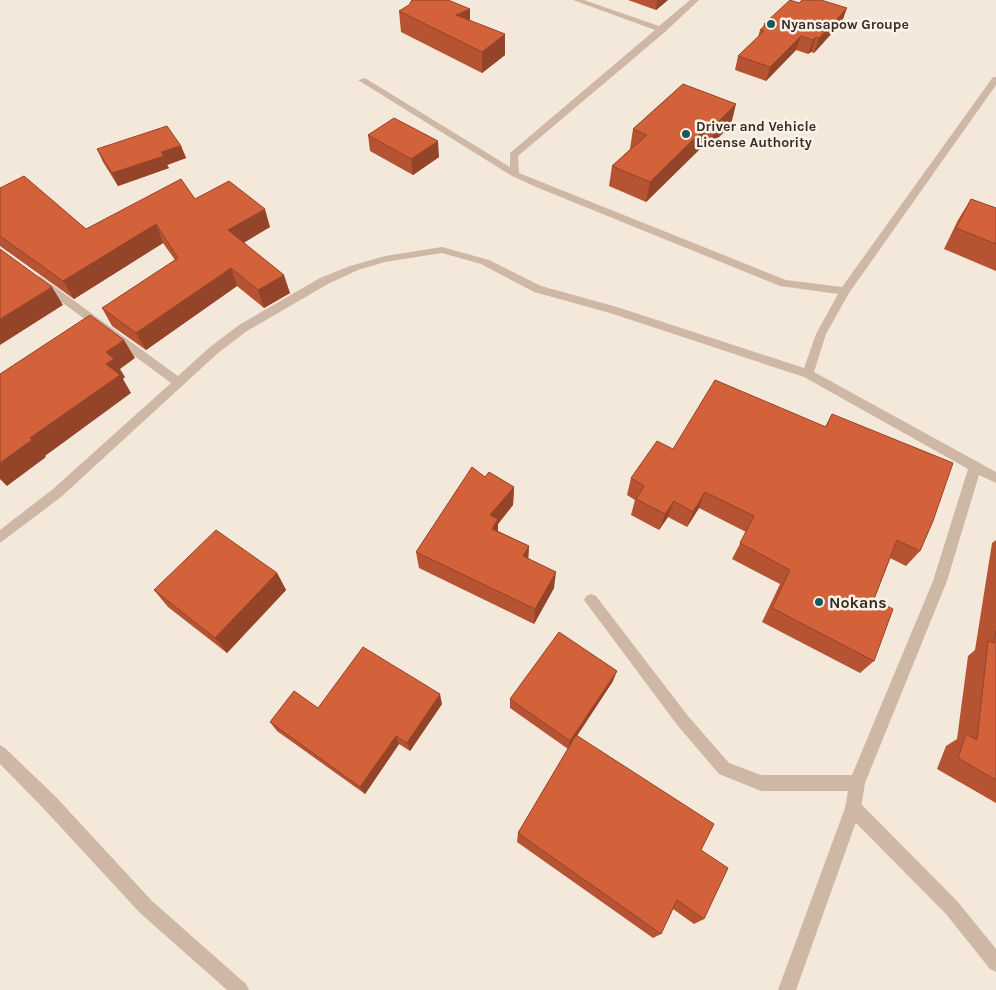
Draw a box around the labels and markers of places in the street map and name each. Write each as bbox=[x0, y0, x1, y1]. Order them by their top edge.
place label: Nyansapow Groupe bbox=[781, 16, 909, 33]
marker: Nyansapow Groupe bbox=[765, 18, 777, 30]
place label: Driver and Vehicle License Authority bbox=[696, 118, 816, 151]
marker: Driver and Vehicle License Authority bbox=[680, 128, 692, 140]
place label: Nokans bbox=[829, 593, 887, 612]
marker: Nokans bbox=[813, 596, 825, 608]

